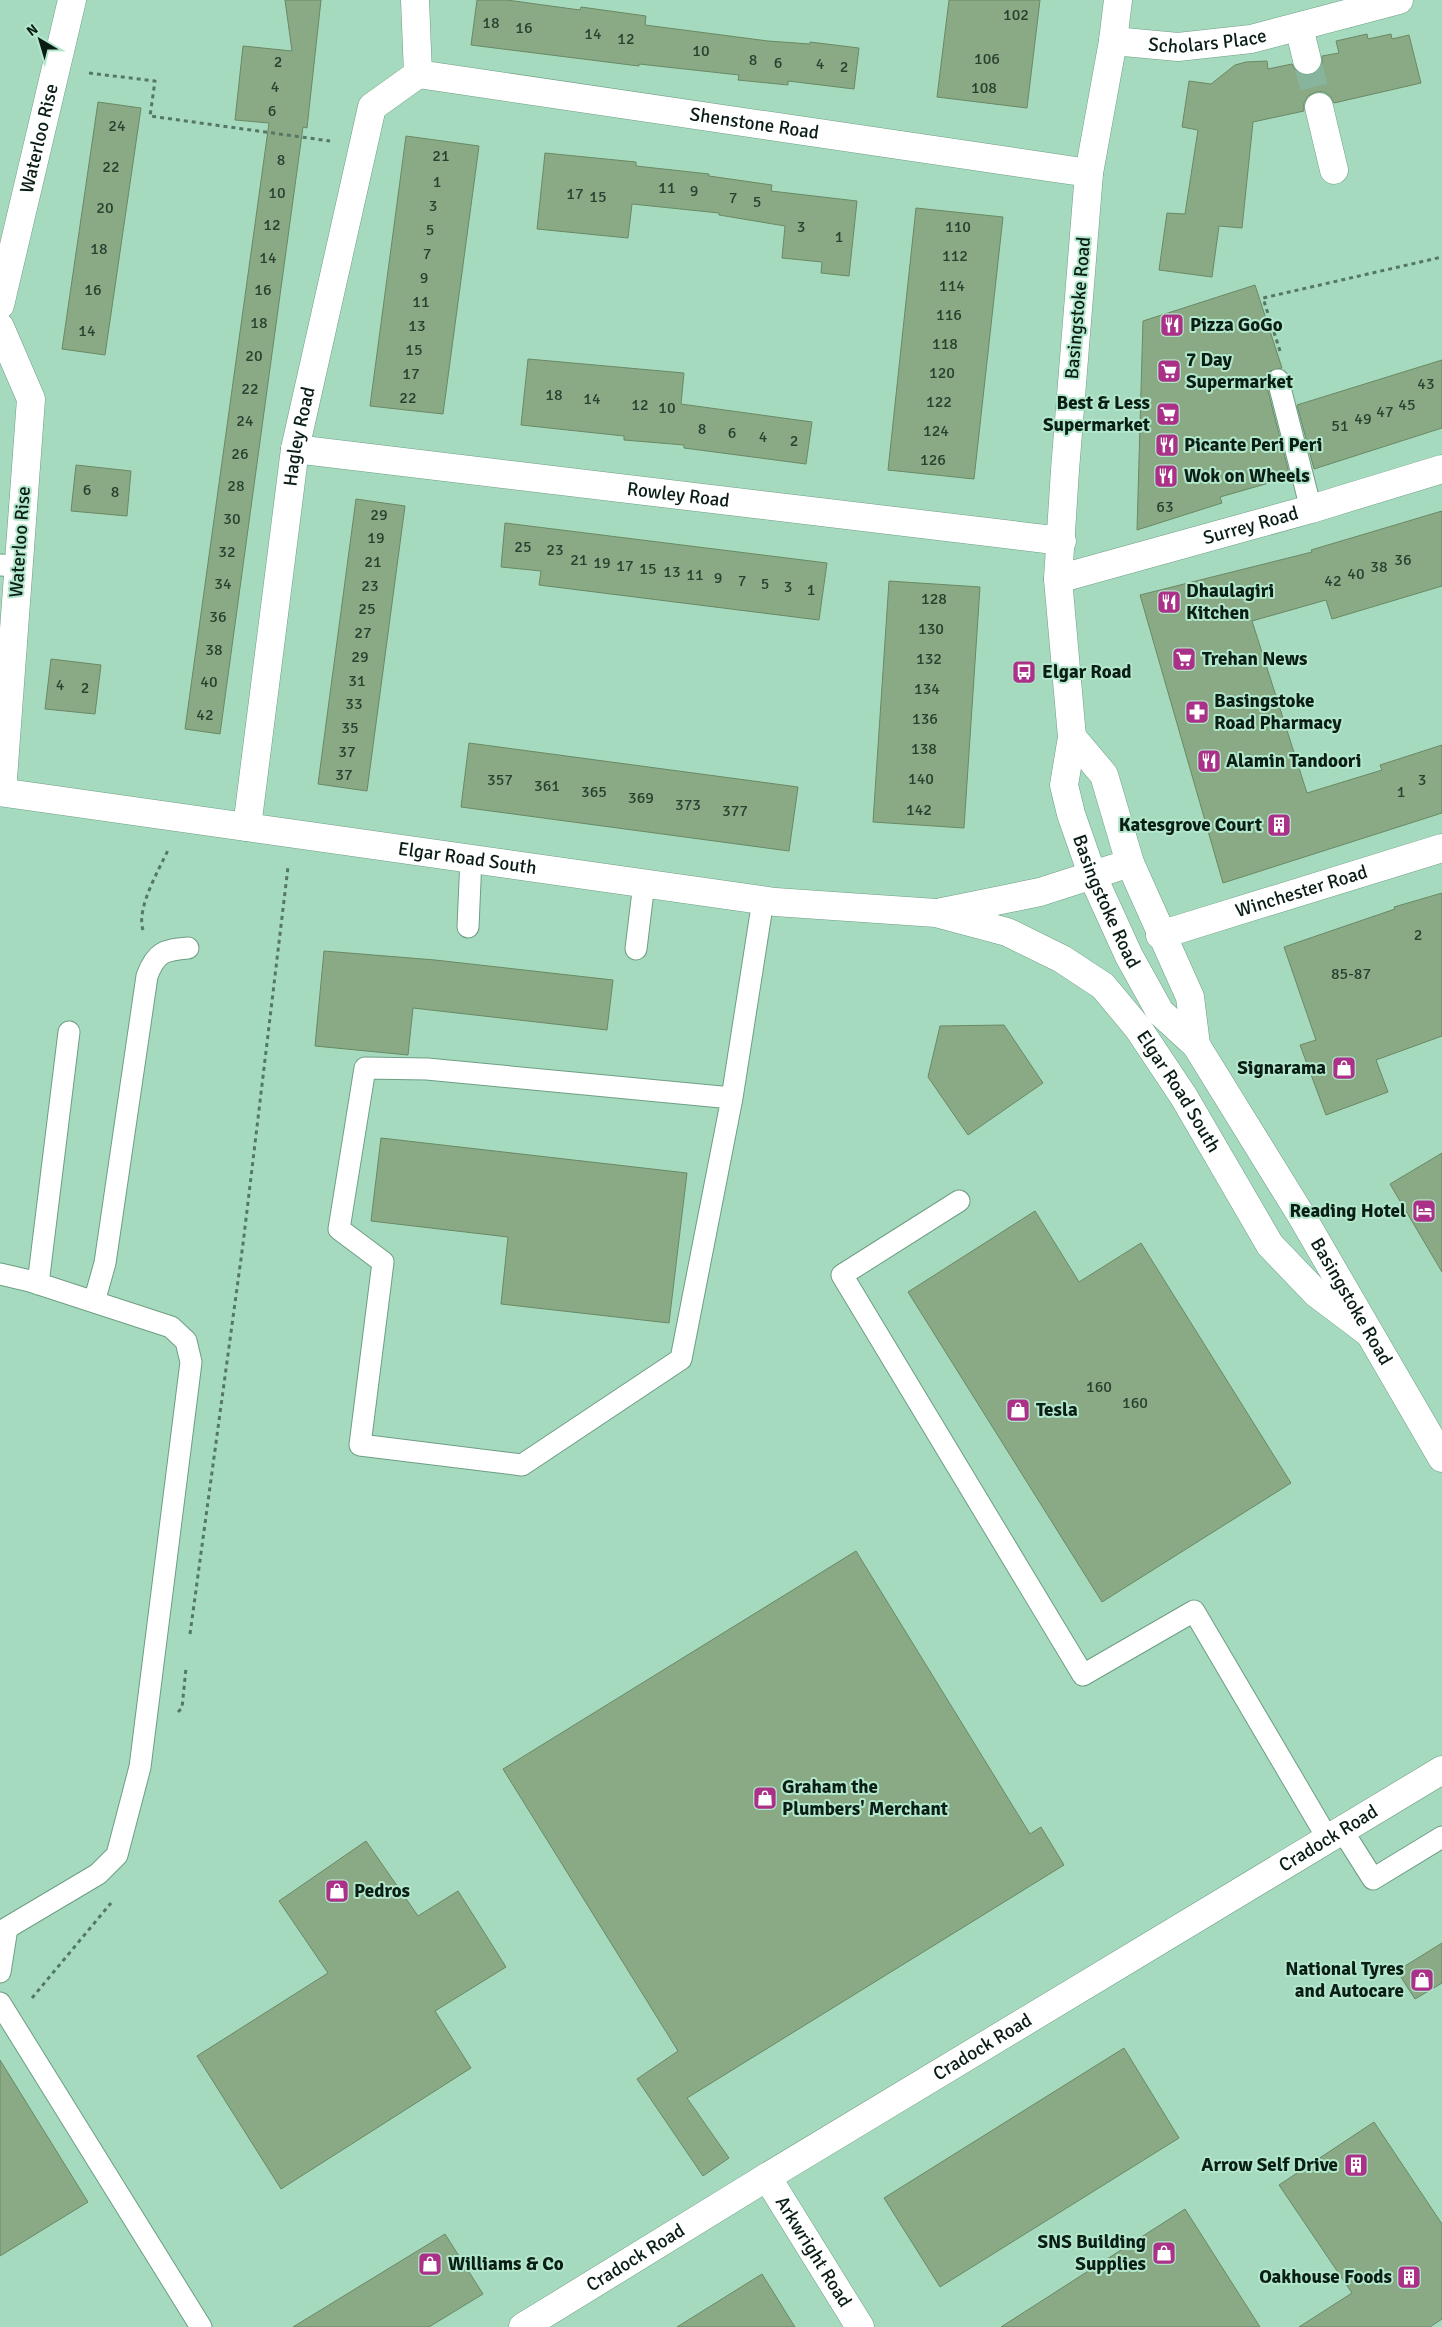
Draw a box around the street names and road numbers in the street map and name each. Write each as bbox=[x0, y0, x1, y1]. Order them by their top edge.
street label: Scholars Place bbox=[1147, 23, 1269, 59]
street label: Waterloo Rise bbox=[15, 81, 64, 196]
street label: Shenstone Road bbox=[688, 102, 821, 145]
street label: Basingstoke Road bbox=[1060, 236, 1096, 380]
street label: Hagley Road bbox=[278, 385, 321, 488]
street label: Rowley Road bbox=[626, 477, 731, 513]
street label: Waterloo Rise bbox=[4, 486, 36, 598]
street label: Surrey Road bbox=[1200, 501, 1301, 550]
street label: Basingstoke Road bbox=[1067, 831, 1145, 973]
street label: Elgar Road South bbox=[396, 837, 538, 880]
street label: Winchester Road bbox=[1233, 860, 1370, 923]
street label: Elgar Road South bbox=[1131, 1026, 1226, 1157]
street label: Basingstoke Road bbox=[1305, 1233, 1398, 1370]
street label: Cradock Road bbox=[1275, 1799, 1382, 1877]
street label: Cradock Road bbox=[929, 2008, 1036, 2086]
street label: Arkwright Road bbox=[770, 2192, 857, 2312]
street label: Cradock Road bbox=[582, 2219, 689, 2297]

